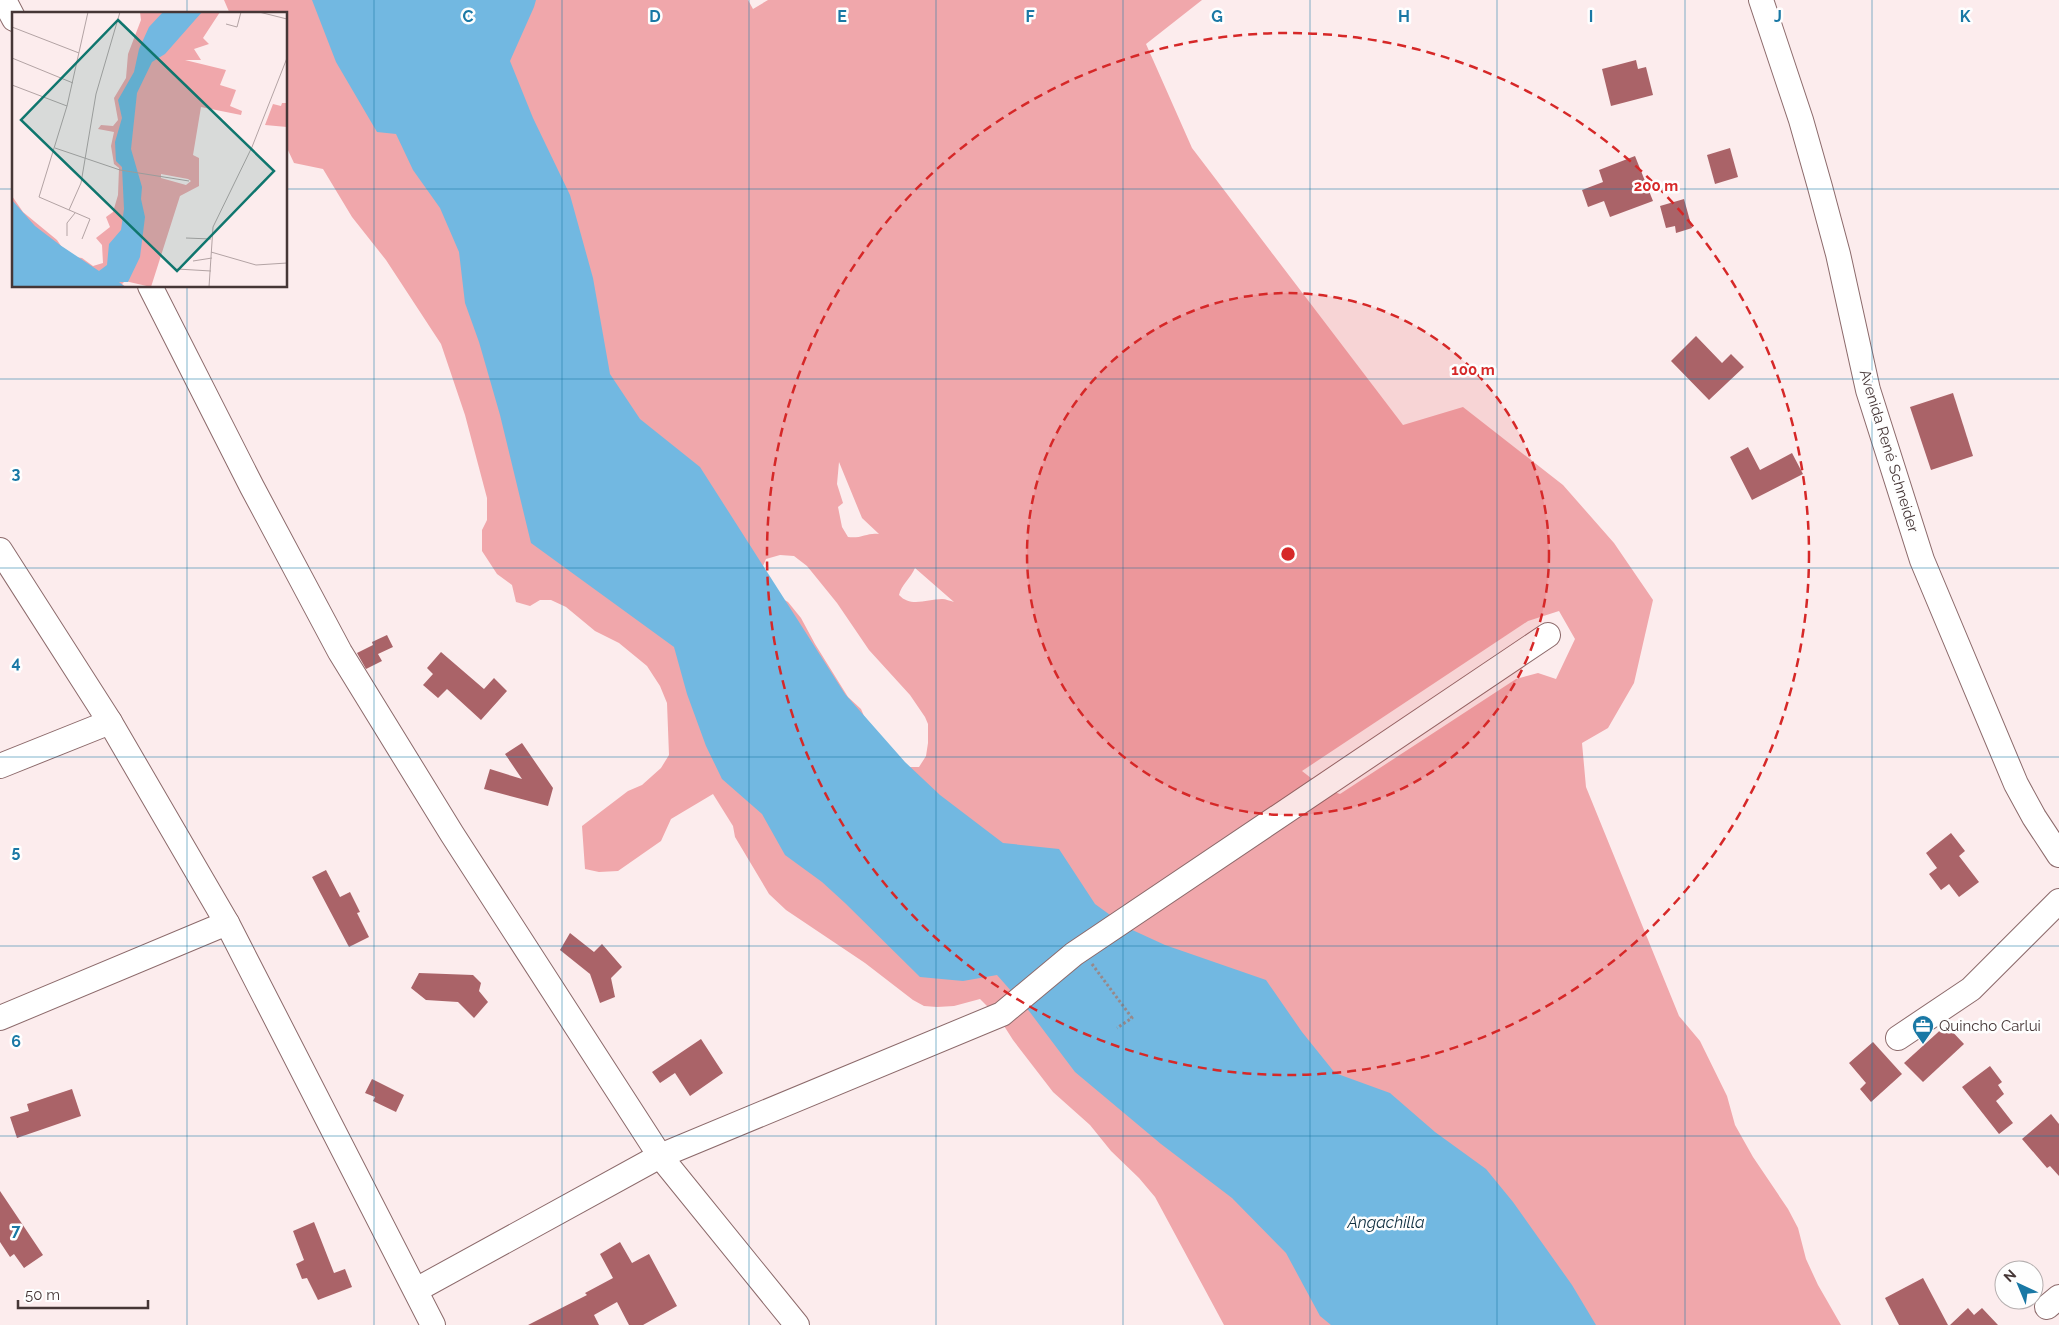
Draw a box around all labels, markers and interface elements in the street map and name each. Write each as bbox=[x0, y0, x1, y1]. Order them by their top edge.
text: C bbox=[463, 7, 474, 26]
text: D bbox=[649, 7, 661, 26]
text: E bbox=[837, 7, 847, 26]
text: F bbox=[1025, 7, 1035, 26]
text: G bbox=[1211, 7, 1223, 26]
text: H bbox=[1398, 7, 1410, 26]
text: I bbox=[1589, 7, 1593, 26]
text: J bbox=[1774, 7, 1782, 26]
text: K bbox=[1960, 7, 1971, 26]
inset map bbox=[12, 12, 288, 288]
text: 200 m bbox=[1634, 177, 1678, 195]
text: 100 m bbox=[1451, 361, 1495, 379]
street label: Avenida René Schneider bbox=[1856, 367, 1923, 535]
text: 3 bbox=[12, 464, 21, 483]
centre of rings bbox=[1279, 545, 1297, 563]
text: 4 bbox=[11, 653, 21, 672]
text: 5 bbox=[12, 842, 21, 861]
office icon: Quincho Carlui bbox=[1911, 1014, 1935, 1045]
place label: Quincho Carlui bbox=[1939, 1017, 2041, 1035]
text: 6 bbox=[11, 1032, 21, 1051]
water label: Angachilla bbox=[1346, 1213, 1425, 1232]
text: 7 bbox=[12, 1221, 21, 1240]
north arrow bbox=[1994, 1260, 2044, 1310]
text: N bbox=[2001, 1266, 2019, 1285]
scale bar bbox=[18, 1278, 148, 1310]
text: 50 m bbox=[25, 1286, 60, 1304]

